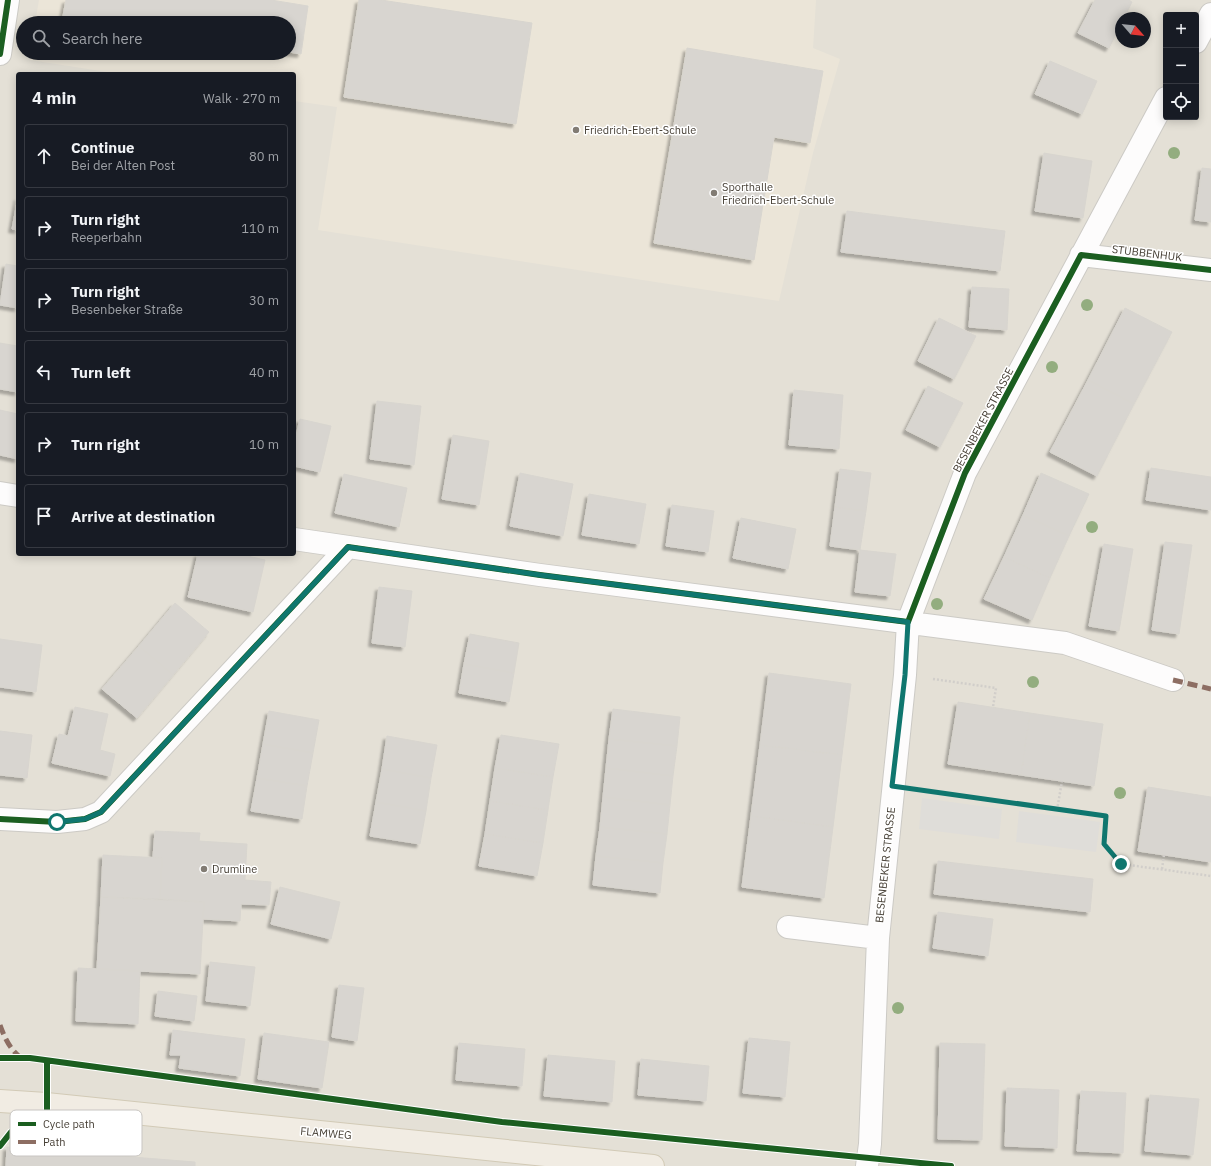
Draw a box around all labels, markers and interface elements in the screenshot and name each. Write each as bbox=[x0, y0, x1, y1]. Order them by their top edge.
north arrow bbox=[1115, 12, 1151, 48]
map controls bbox=[1163, 12, 1199, 120]
button: + bbox=[1163, 12, 1199, 48]
search box bbox=[16, 16, 296, 60]
icon: search bbox=[30, 27, 52, 49]
text: Search here bbox=[62, 29, 142, 48]
button: − bbox=[1163, 48, 1199, 84]
button: locate bbox=[1163, 84, 1199, 120]
text: 4 min bbox=[32, 87, 76, 109]
text: Walk · 270 m bbox=[203, 90, 280, 107]
place label: Friedrich-Ebert-Schule bbox=[584, 123, 696, 137]
marker: Friedrich-Ebert-Schule bbox=[571, 125, 581, 135]
text: Continue bbox=[71, 138, 135, 157]
icon: ahead bbox=[33, 145, 55, 167]
text: 80 m bbox=[249, 148, 279, 165]
text: Bei der Alten Post bbox=[71, 157, 175, 174]
place label: Sporthalle Friedrich-Ebert-Schule bbox=[722, 180, 834, 207]
marker: Sporthalle Friedrich-Ebert-Schule bbox=[709, 188, 719, 198]
text: Turn right bbox=[71, 210, 140, 229]
icon: right bbox=[33, 217, 55, 239]
text: 110 m bbox=[241, 220, 279, 237]
text: Reeperbahn bbox=[71, 229, 142, 246]
street label: STUBBENHUK bbox=[1111, 242, 1183, 264]
text: Turn right bbox=[71, 282, 140, 301]
icon: right bbox=[33, 289, 55, 311]
text: 30 m bbox=[249, 292, 279, 309]
text: Besenbeker Straße bbox=[71, 301, 183, 318]
icon: left bbox=[33, 361, 55, 383]
text: Turn left bbox=[71, 363, 131, 382]
text: 40 m bbox=[249, 364, 279, 381]
street label: BESENBEKER STRASSE bbox=[949, 365, 1017, 475]
icon: right bbox=[33, 433, 55, 455]
text: Turn right bbox=[71, 435, 140, 454]
text: 10 m bbox=[249, 436, 279, 453]
icon: arrive bbox=[33, 505, 55, 527]
text: Arrive at destination bbox=[71, 507, 215, 526]
street label: BESENBEKER STRASSE bbox=[872, 806, 898, 924]
route start bbox=[48, 813, 66, 831]
route end bbox=[1112, 855, 1130, 873]
place label: Drumline bbox=[212, 862, 257, 876]
marker: Drumline bbox=[199, 864, 209, 874]
legend bbox=[10, 1110, 142, 1156]
text: Cycle path bbox=[43, 1117, 95, 1131]
street label: FLAMWEG bbox=[300, 1124, 352, 1142]
text: Path bbox=[43, 1135, 66, 1149]

